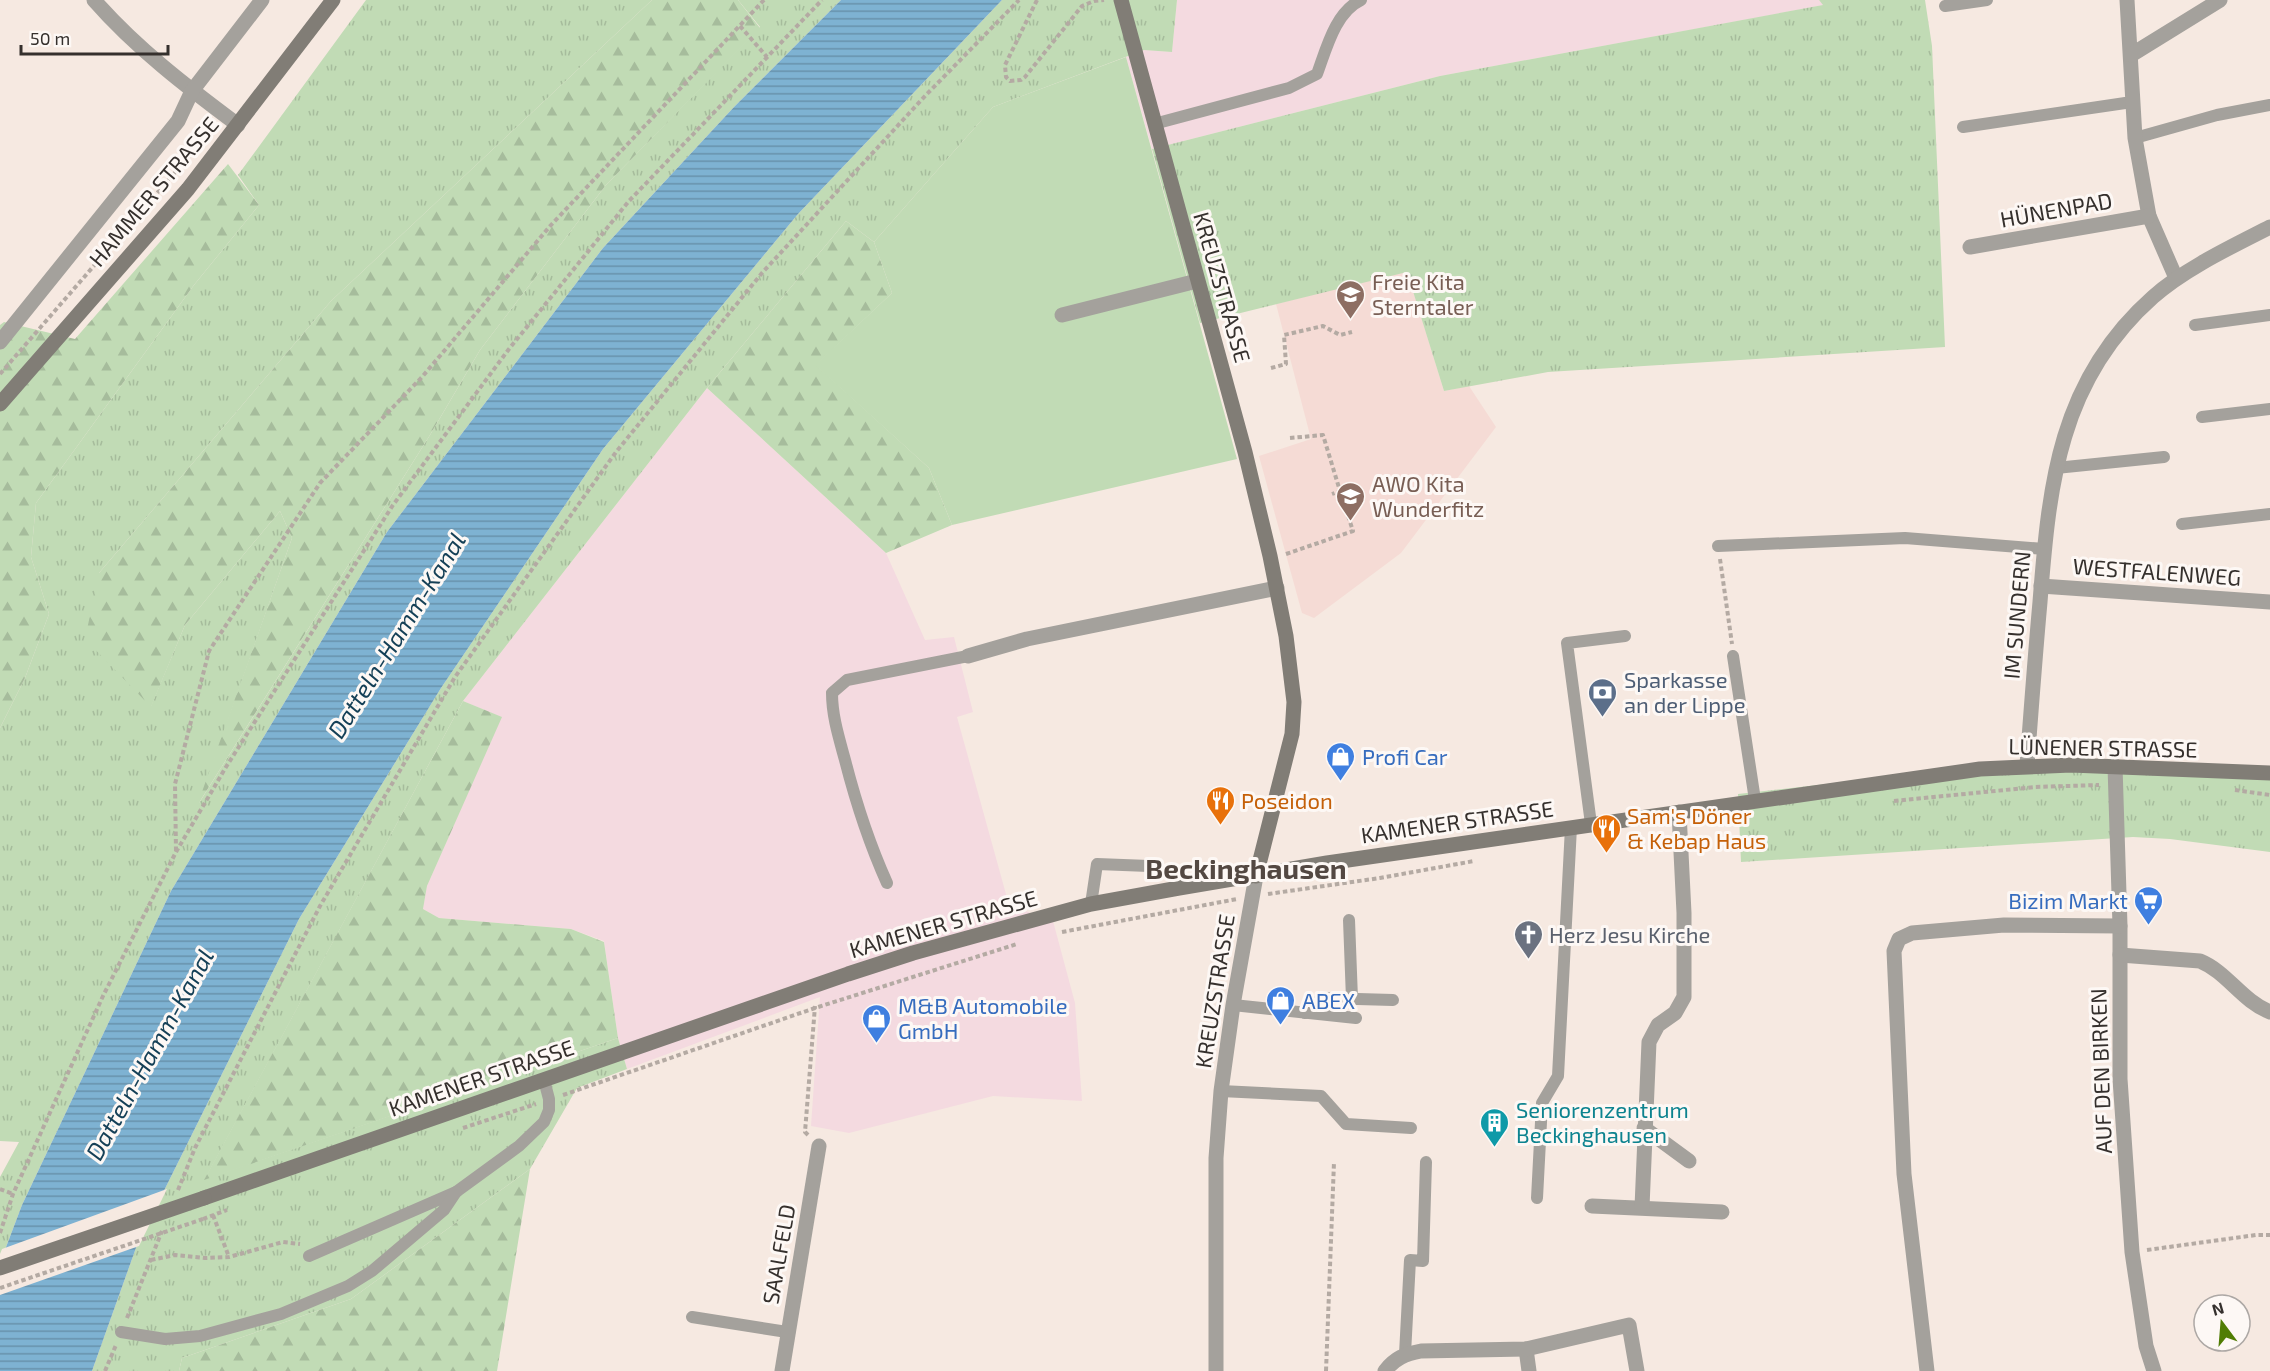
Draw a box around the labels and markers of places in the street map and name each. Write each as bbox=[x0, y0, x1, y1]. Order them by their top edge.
place label: Freie Kita Sterntaler bbox=[1372, 268, 1474, 319]
school or university icon: Freie Kita Sterntaler bbox=[1335, 278, 1367, 320]
place label: AWO Kita Wunderfitz bbox=[1372, 470, 1484, 521]
school or university icon: AWO Kita Wunderfitz bbox=[1335, 480, 1367, 522]
place label: Sparkasse an der Lippe bbox=[1624, 666, 1746, 717]
bank icon: Sparkasse an der Lippe bbox=[1587, 676, 1619, 718]
shop icon: Profi Car bbox=[1325, 740, 1357, 782]
place label: Profi Car bbox=[1362, 743, 1448, 769]
restaurant icon: Poseidon bbox=[1204, 784, 1236, 826]
place label: Poseidon bbox=[1241, 787, 1333, 813]
place label: Sam's Döner & Kebap Haus bbox=[1627, 802, 1766, 853]
restaurant icon: Sam's Döner & Kebap Haus bbox=[1590, 812, 1622, 854]
supermarket icon: Bizim Markt bbox=[2133, 884, 2165, 926]
place label: Bizim Markt bbox=[2008, 887, 2128, 913]
church icon: Herz Jesu Kirche bbox=[1512, 918, 1544, 960]
place label: Herz Jesu Kirche bbox=[1549, 921, 1710, 947]
shop icon: ABEX bbox=[1265, 984, 1297, 1026]
place label: ABEX bbox=[1302, 987, 1355, 1013]
place label: M&B Automobile GmbH bbox=[898, 992, 1068, 1043]
shop icon: M&B Automobile GmbH bbox=[861, 1002, 893, 1044]
place label: Seniorenzentrum Beckinghausen bbox=[1516, 1096, 1689, 1147]
building icon: Seniorenzentrum Beckinghausen bbox=[1479, 1106, 1511, 1148]

